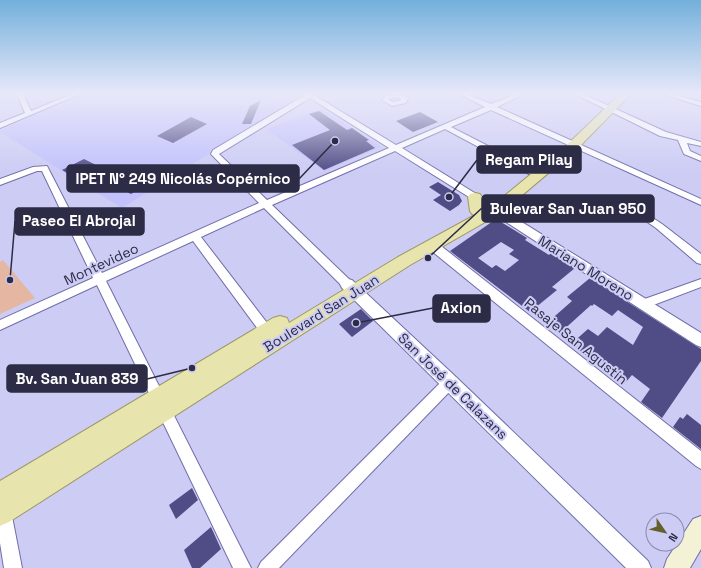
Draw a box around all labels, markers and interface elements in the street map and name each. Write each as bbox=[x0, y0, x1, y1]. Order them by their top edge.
callout: Regam Pilay bbox=[477, 146, 581, 173]
text: Regam Pilay bbox=[485, 150, 573, 169]
callout: IPET N° 249 Nicolás Copérnico bbox=[67, 165, 299, 192]
text: IPET N° 249 Nicolás Copérnico bbox=[75, 169, 291, 188]
callout: Bulevar San Juan 950 bbox=[482, 195, 654, 222]
text: Bulevar San Juan 950 bbox=[490, 199, 646, 218]
callout: Paseo El Abrojal bbox=[15, 208, 144, 235]
text: Paseo El Abrojal bbox=[22, 211, 136, 230]
street label: Mariano Moreno bbox=[535, 231, 637, 305]
street label: Montevideo bbox=[61, 239, 141, 289]
street label: Boulevard San Juan bbox=[260, 270, 382, 356]
street label: Pasaje San Agustín bbox=[521, 294, 631, 388]
callout: Axion bbox=[433, 295, 490, 322]
text: Axion bbox=[441, 298, 481, 317]
street label: San José de Calazans bbox=[394, 329, 512, 443]
callout: Bv. San Juan 839 bbox=[7, 365, 147, 392]
text: Bv. San Juan 839 bbox=[15, 369, 139, 388]
north arrow bbox=[645, 512, 685, 552]
text: N bbox=[665, 531, 681, 545]

